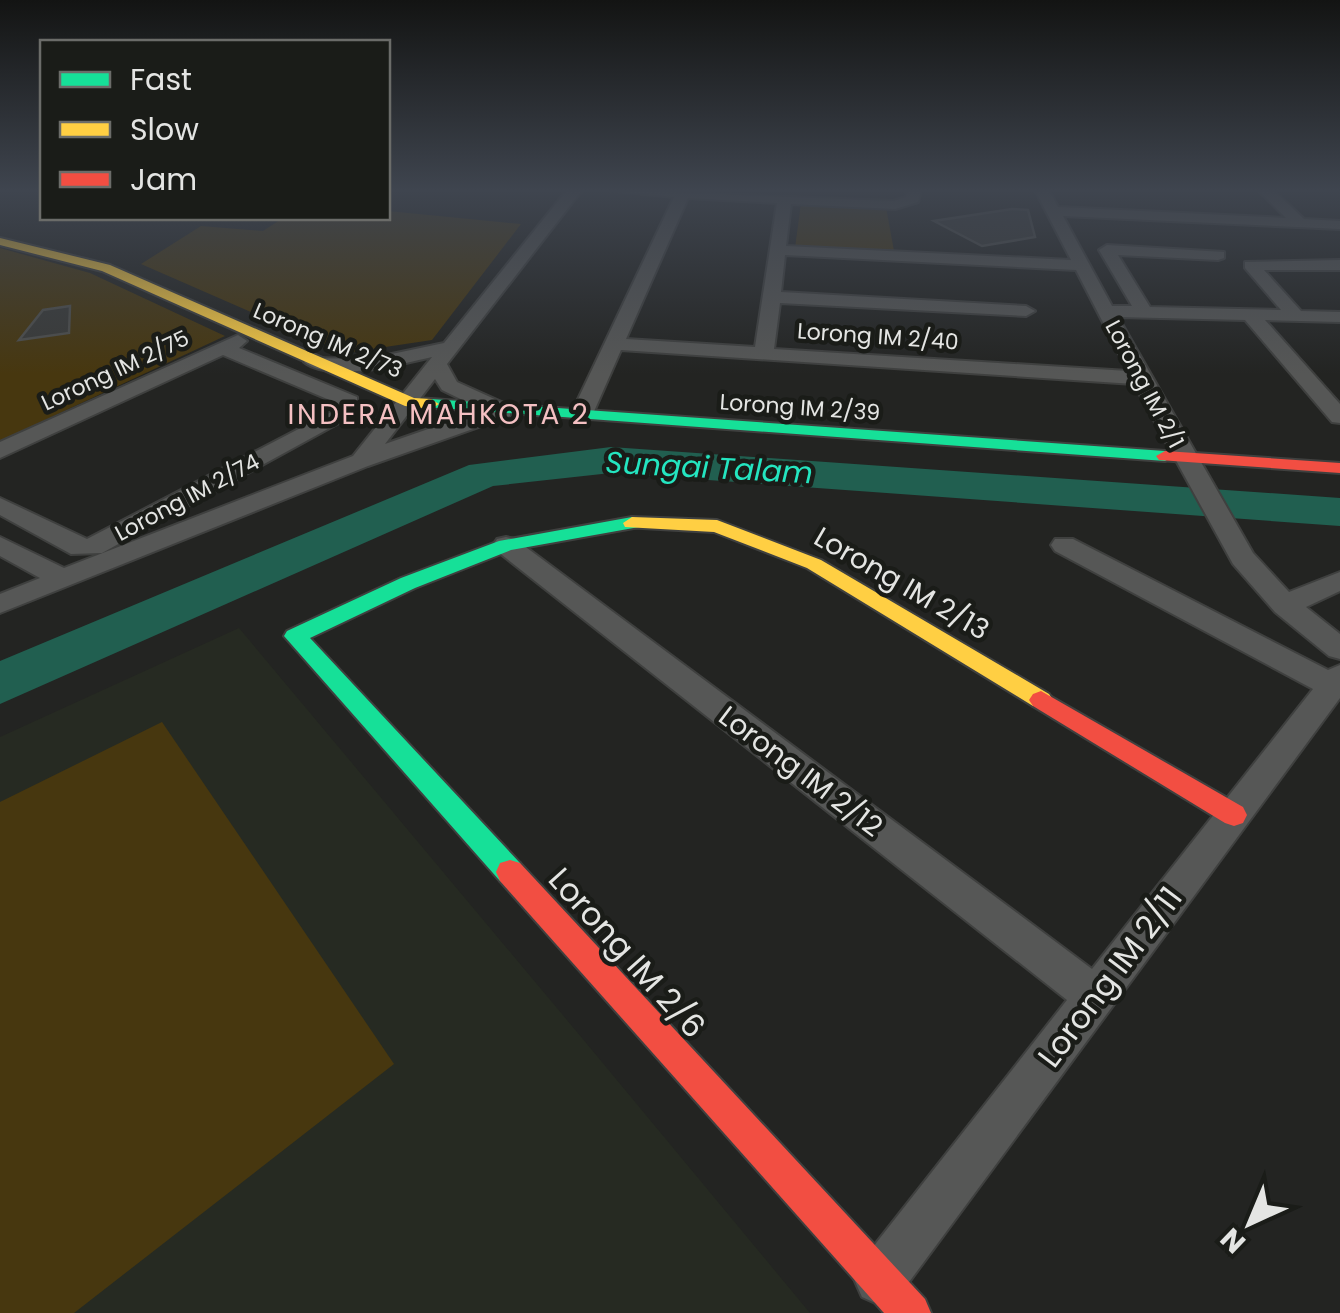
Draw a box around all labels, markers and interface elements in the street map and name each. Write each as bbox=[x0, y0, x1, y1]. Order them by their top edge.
legend bbox=[40, 40, 390, 220]
text: Fast bbox=[130, 58, 192, 101]
text: Slow bbox=[130, 108, 199, 151]
text: Jam bbox=[130, 158, 197, 201]
street label: Lorong IM 2/73 bbox=[249, 295, 407, 386]
street label: Lorong IM 2/40 bbox=[796, 315, 960, 358]
street label: Lorong IM 2/1 bbox=[1098, 315, 1191, 454]
street label: Lorong IM 2/75 bbox=[36, 323, 194, 418]
street label: Lorong IM 2/39 bbox=[719, 386, 881, 429]
district label: INDERA MAHKOTA 2 bbox=[288, 395, 590, 434]
water label: Sungai Talam bbox=[604, 441, 814, 494]
street label: Lorong IM 2/74 bbox=[109, 446, 265, 549]
street label: Lorong IM 2/13 bbox=[807, 518, 996, 649]
street label: Lorong IM 2/12 bbox=[711, 697, 891, 846]
street label: Lorong IM 2/6 bbox=[539, 858, 716, 1048]
street label: Lorong IM 2/11 bbox=[1027, 877, 1192, 1076]
north arrow bbox=[1200, 1173, 1300, 1273]
text: N bbox=[1212, 1219, 1254, 1262]

